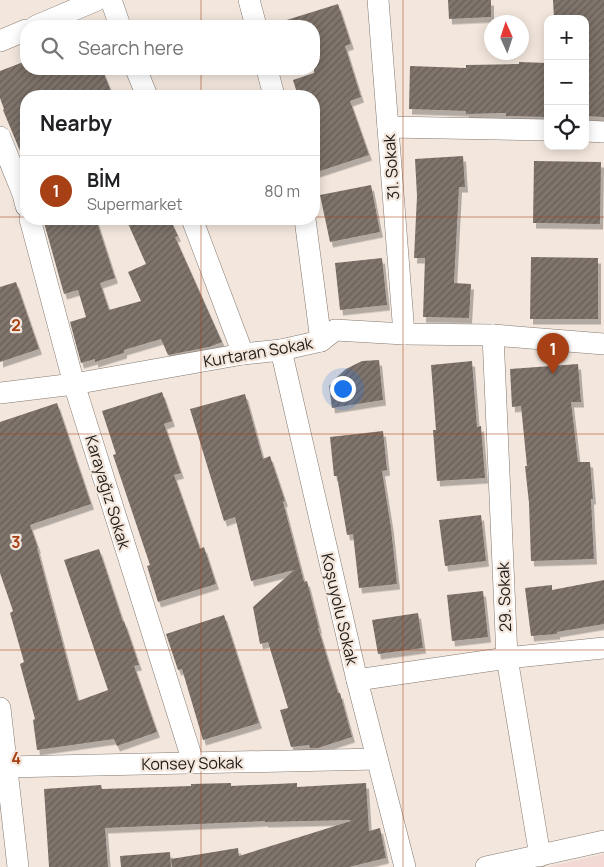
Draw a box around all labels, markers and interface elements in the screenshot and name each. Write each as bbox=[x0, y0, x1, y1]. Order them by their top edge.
north arrow bbox=[484, 15, 529, 60]
map controls bbox=[544, 15, 589, 150]
button: + bbox=[544, 15, 589, 60]
search box bbox=[20, 20, 320, 75]
icon: search bbox=[38, 34, 66, 62]
text: Search here bbox=[78, 35, 184, 61]
button: − bbox=[544, 60, 589, 105]
button: locate bbox=[544, 105, 589, 150]
text: Nearby bbox=[40, 109, 112, 137]
street label: 31. Sokak bbox=[378, 132, 404, 201]
text: BİM bbox=[87, 167, 121, 193]
text: 1 bbox=[52, 180, 60, 202]
text: 80 m bbox=[264, 180, 300, 202]
text: Supermarket bbox=[87, 193, 183, 215]
text: 2 bbox=[11, 314, 21, 336]
street label: Kurtaran Sokak bbox=[202, 331, 315, 372]
pin: 1 bbox=[537, 333, 569, 374]
your location bbox=[330, 376, 356, 402]
street label: Karayağız Sokak bbox=[80, 432, 136, 553]
text: 3 bbox=[11, 531, 21, 553]
street label: Koşuyolu Sokak bbox=[316, 551, 364, 668]
street label: 29. Sokak bbox=[492, 561, 516, 632]
text: 4 bbox=[11, 747, 21, 769]
street label: Konsey Sokak bbox=[141, 751, 244, 775]

